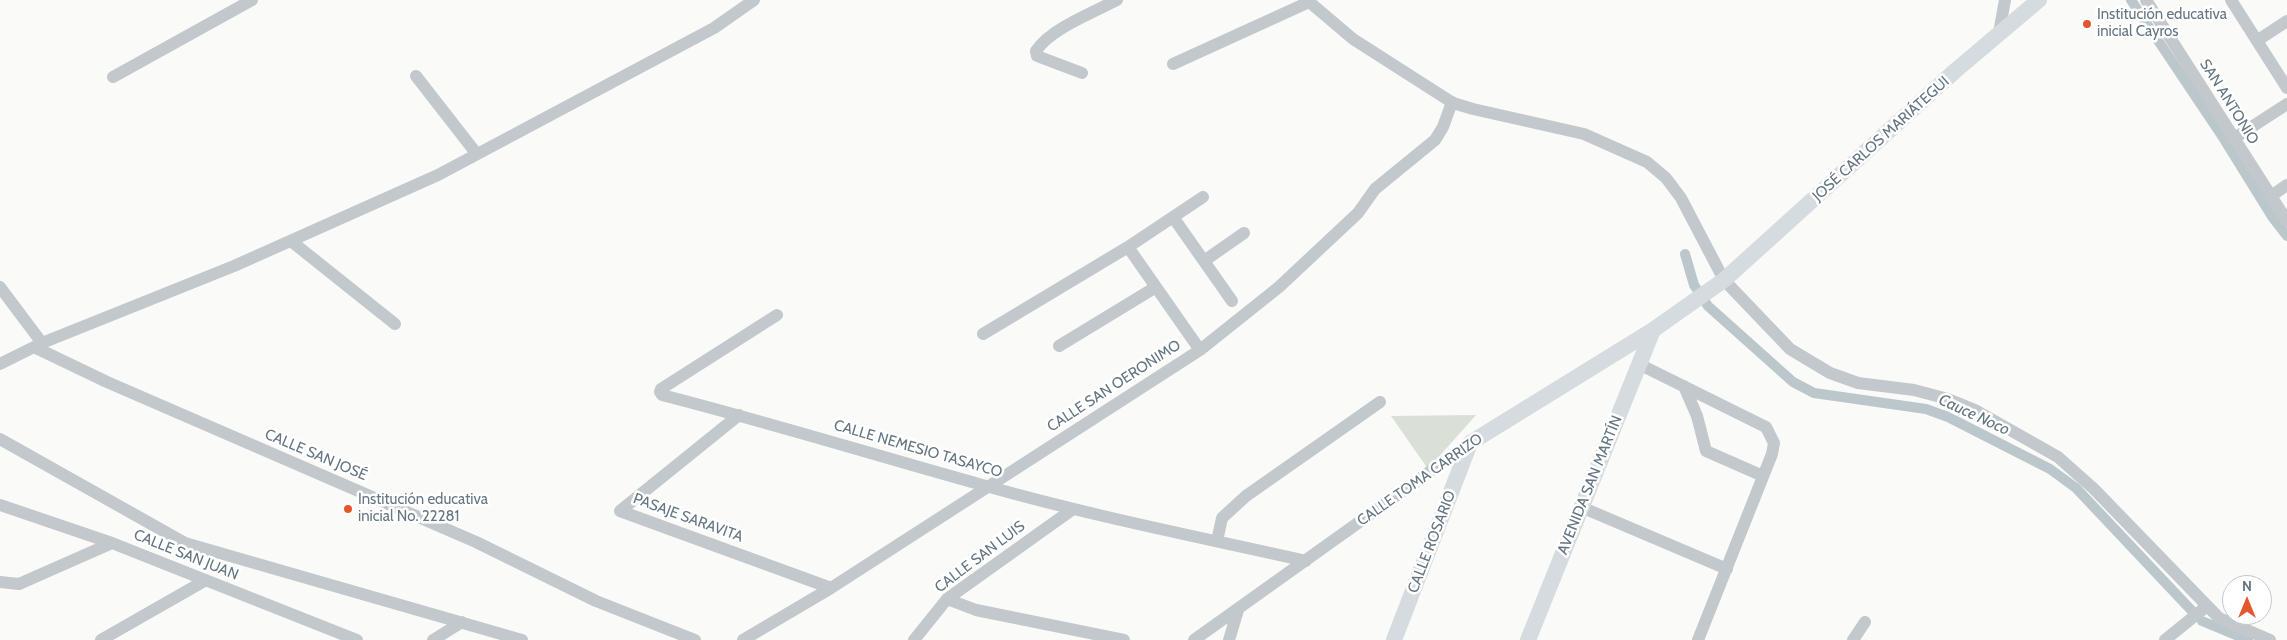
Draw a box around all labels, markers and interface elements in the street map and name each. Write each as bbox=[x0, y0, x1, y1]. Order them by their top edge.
place label: Institución educativa inicial Cayros bbox=[2097, 6, 2227, 41]
marker: Institución educativa inicial Cayros bbox=[2081, 18, 2093, 30]
street label: SAN ANTONIO bbox=[2196, 56, 2262, 148]
street label: JOSÉ CARLOS MARIÁTEGUI bbox=[1809, 73, 1953, 205]
street label: CALLE SAN OERONIMO bbox=[1044, 336, 1184, 436]
water label: Cauce Noco bbox=[1936, 390, 2012, 440]
street label: AVENIDA SAN MARTÍN bbox=[1554, 413, 1626, 557]
street label: CALLE NEMESIO TASAYCO bbox=[832, 416, 1004, 482]
street label: CALLE SAN JOSÉ bbox=[262, 425, 370, 485]
street label: CALLE TOMA CARRIZO bbox=[1354, 430, 1486, 530]
street label: CALLE ROSARIO bbox=[1404, 488, 1460, 596]
street label: PASAJE SARAVITA bbox=[631, 490, 745, 546]
place label: Institución educativa inicial No. 22281 bbox=[358, 491, 488, 526]
marker: Institución educativa inicial No. 22281 bbox=[342, 503, 354, 515]
street label: CALLE SAN LUIS bbox=[932, 517, 1028, 597]
street label: CALLE SAN JUAN bbox=[131, 526, 241, 584]
north arrow bbox=[2222, 575, 2272, 625]
text: N bbox=[2242, 577, 2252, 595]

